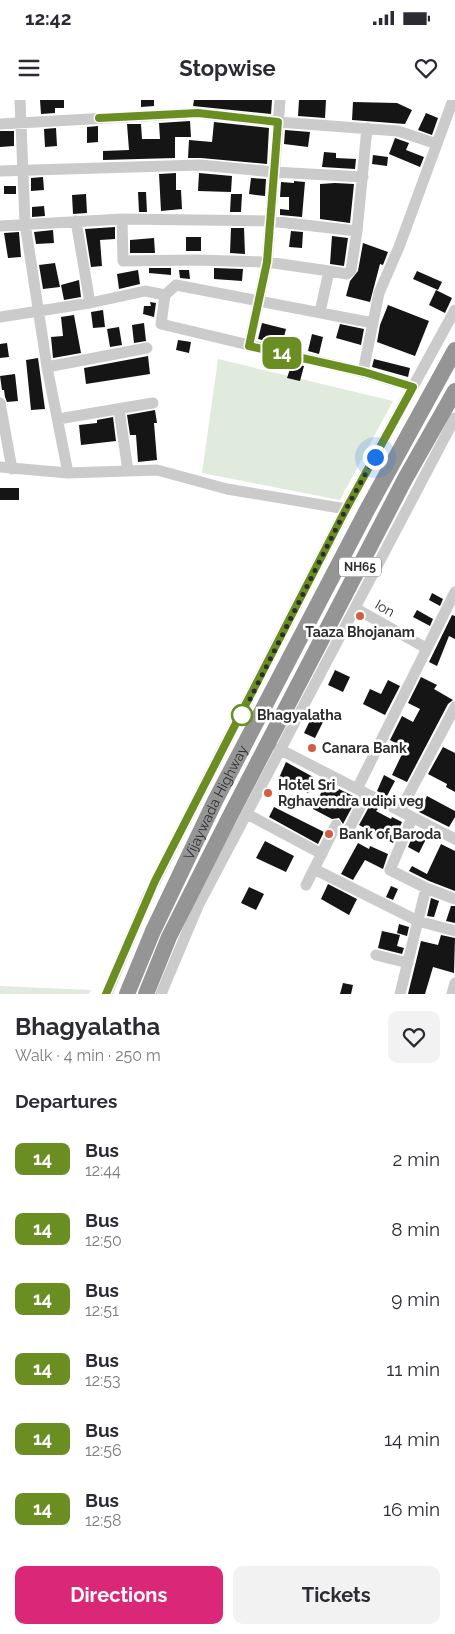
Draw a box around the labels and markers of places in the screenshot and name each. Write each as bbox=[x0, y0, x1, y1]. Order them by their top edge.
marker: Taaza Bhojanam bbox=[354, 610, 366, 622]
place label: Taaza Bhojanam bbox=[305, 624, 415, 640]
marker: Bhagyalatha bbox=[231, 704, 253, 726]
place label: Bhagyalatha bbox=[257, 707, 342, 723]
place label: Canara Bank bbox=[322, 740, 407, 756]
marker: Canara Bank bbox=[306, 742, 318, 754]
place label: Hotel Sri Rghavendra udipi veg bbox=[278, 777, 424, 809]
marker: Hotel Sri Rghavendra udipi veg bbox=[262, 787, 274, 799]
place label: Bank of Baroda bbox=[339, 826, 441, 842]
marker: Bank of Baroda bbox=[323, 828, 335, 840]

